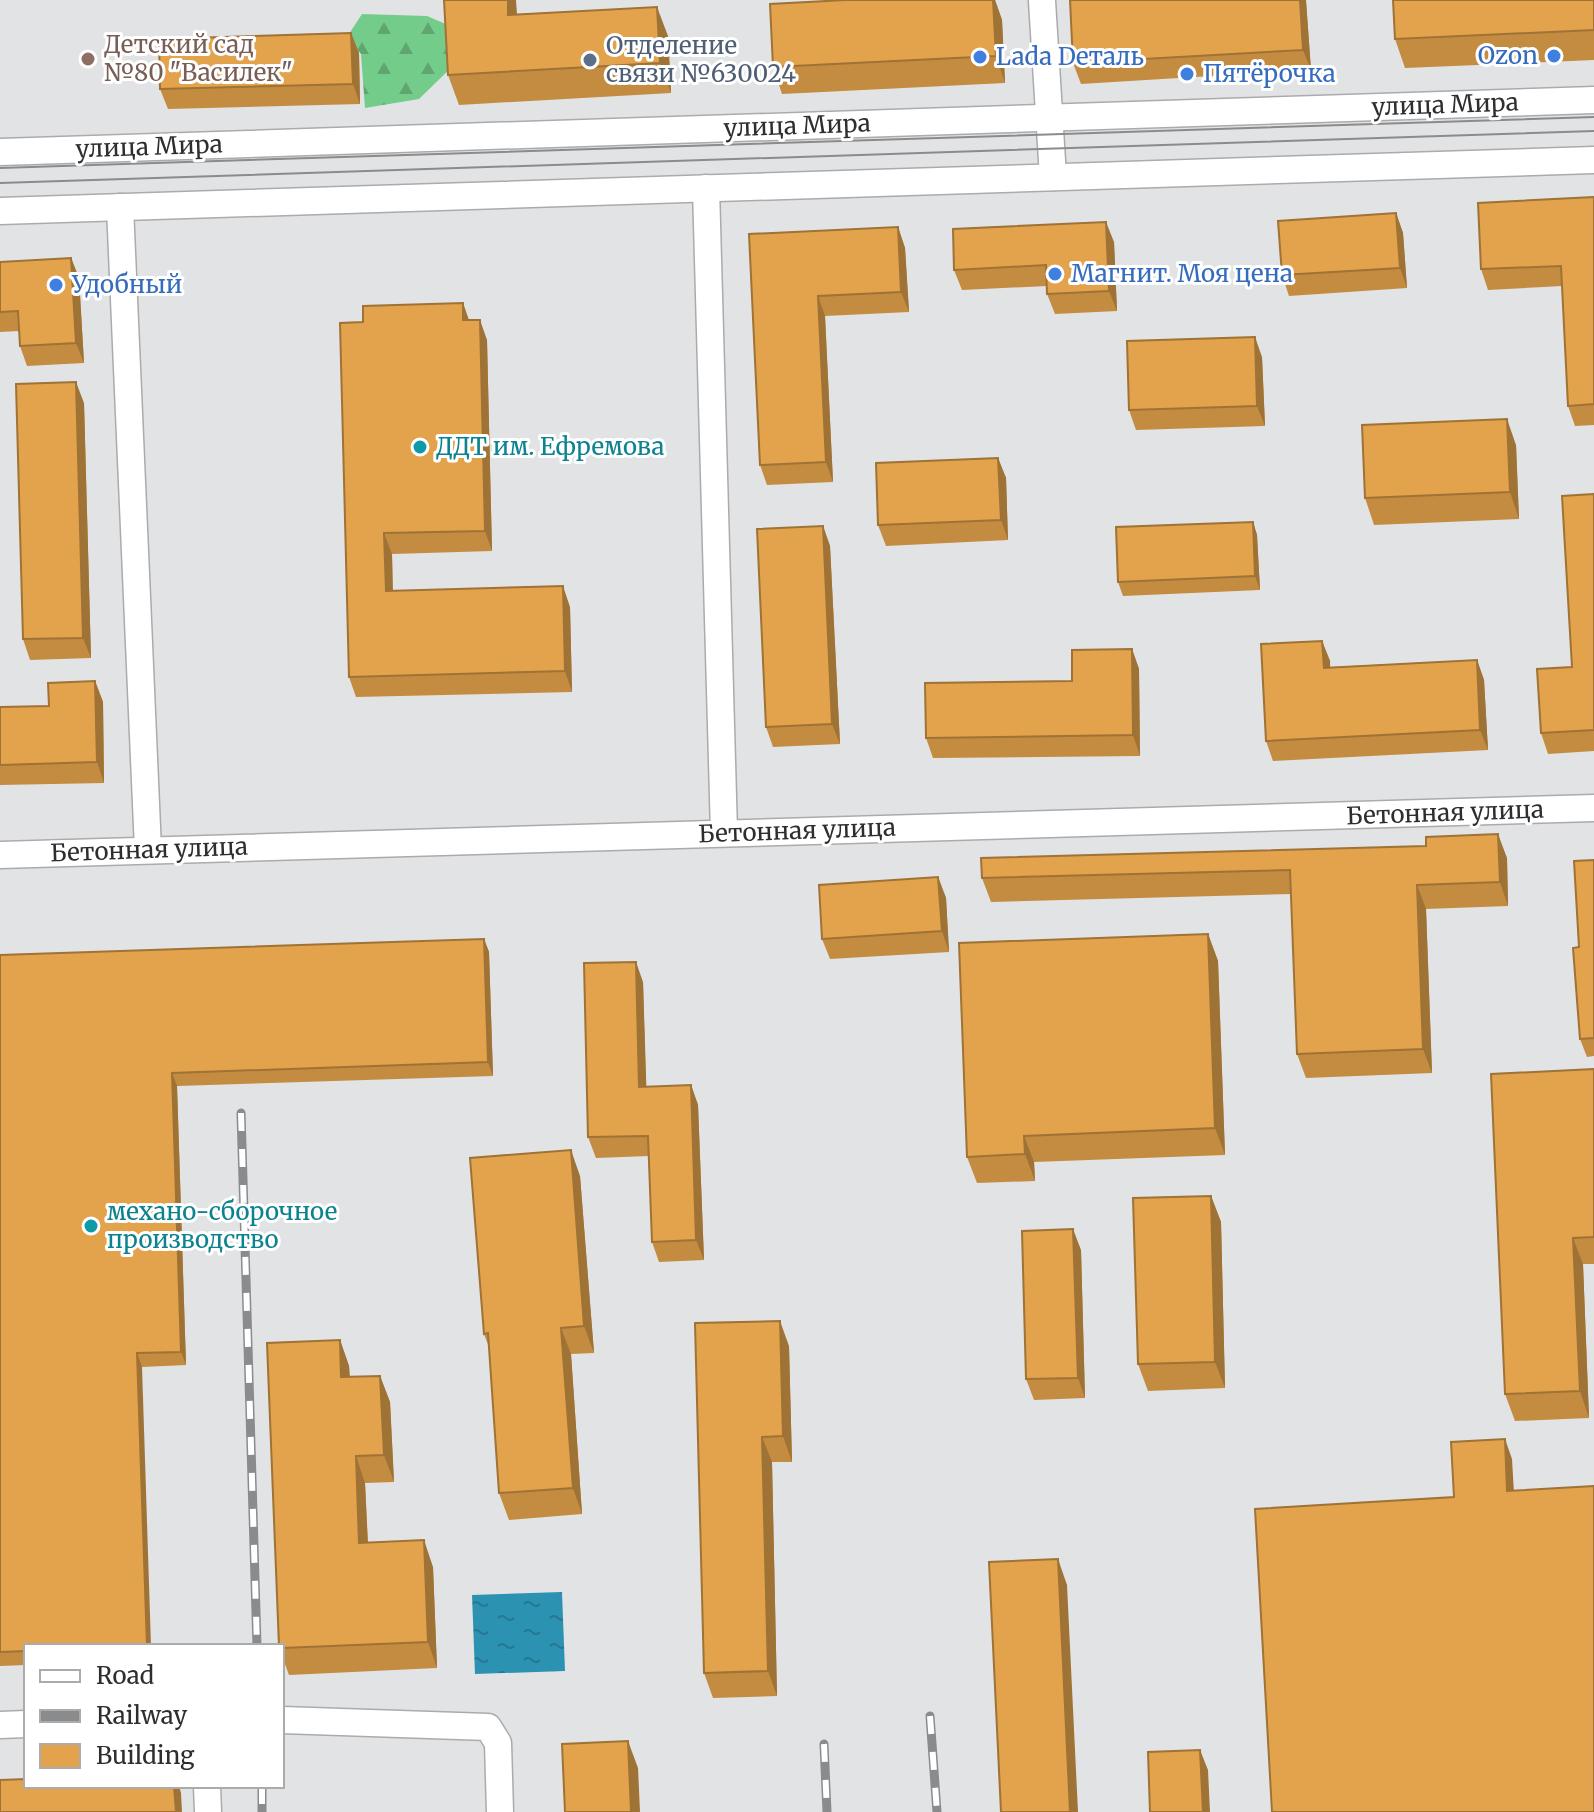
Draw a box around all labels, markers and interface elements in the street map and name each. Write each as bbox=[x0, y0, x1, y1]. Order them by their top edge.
place label: Детский сад №80 "Василек" bbox=[104, 29, 293, 88]
place label: Отделение связи №630024 bbox=[606, 30, 796, 89]
place label: Ozon bbox=[1478, 40, 1538, 71]
place label: Lada Dеталь bbox=[996, 41, 1144, 72]
marker: Ozon bbox=[1545, 47, 1563, 65]
marker: Lada Dеталь bbox=[971, 48, 989, 66]
marker: Детский сад №80 "Василек" bbox=[79, 50, 97, 68]
marker: Отделение связи №630024 bbox=[581, 51, 599, 69]
place label: Пятёрочка bbox=[1203, 58, 1336, 89]
marker: Пятёрочка bbox=[1178, 65, 1196, 83]
street label: улица Мира bbox=[1371, 86, 1519, 123]
street label: улица Мира bbox=[723, 107, 871, 144]
street label: улица Мира bbox=[75, 128, 223, 165]
place label: Магнит. Моя цена bbox=[1071, 258, 1293, 289]
marker: Магнит. Моя цена bbox=[1046, 265, 1064, 283]
place label: Удобный bbox=[71, 269, 182, 300]
marker: Удобный bbox=[47, 276, 65, 294]
place label: ДДТ им. Ефремова bbox=[436, 431, 665, 462]
marker: ДДТ им. Ефремова bbox=[411, 438, 429, 456]
street label: Бетонная улица bbox=[1346, 794, 1544, 831]
street label: Бетонная улица bbox=[698, 812, 896, 849]
street label: Бетонная улица bbox=[50, 831, 248, 868]
place label: механо-сборочное производство bbox=[107, 1196, 337, 1255]
marker: механо-сборочное производство bbox=[82, 1217, 100, 1235]
legend bbox=[24, 1644, 284, 1788]
text: Road bbox=[96, 1660, 154, 1691]
text: Railway bbox=[96, 1700, 187, 1731]
text: Building bbox=[96, 1740, 195, 1771]

